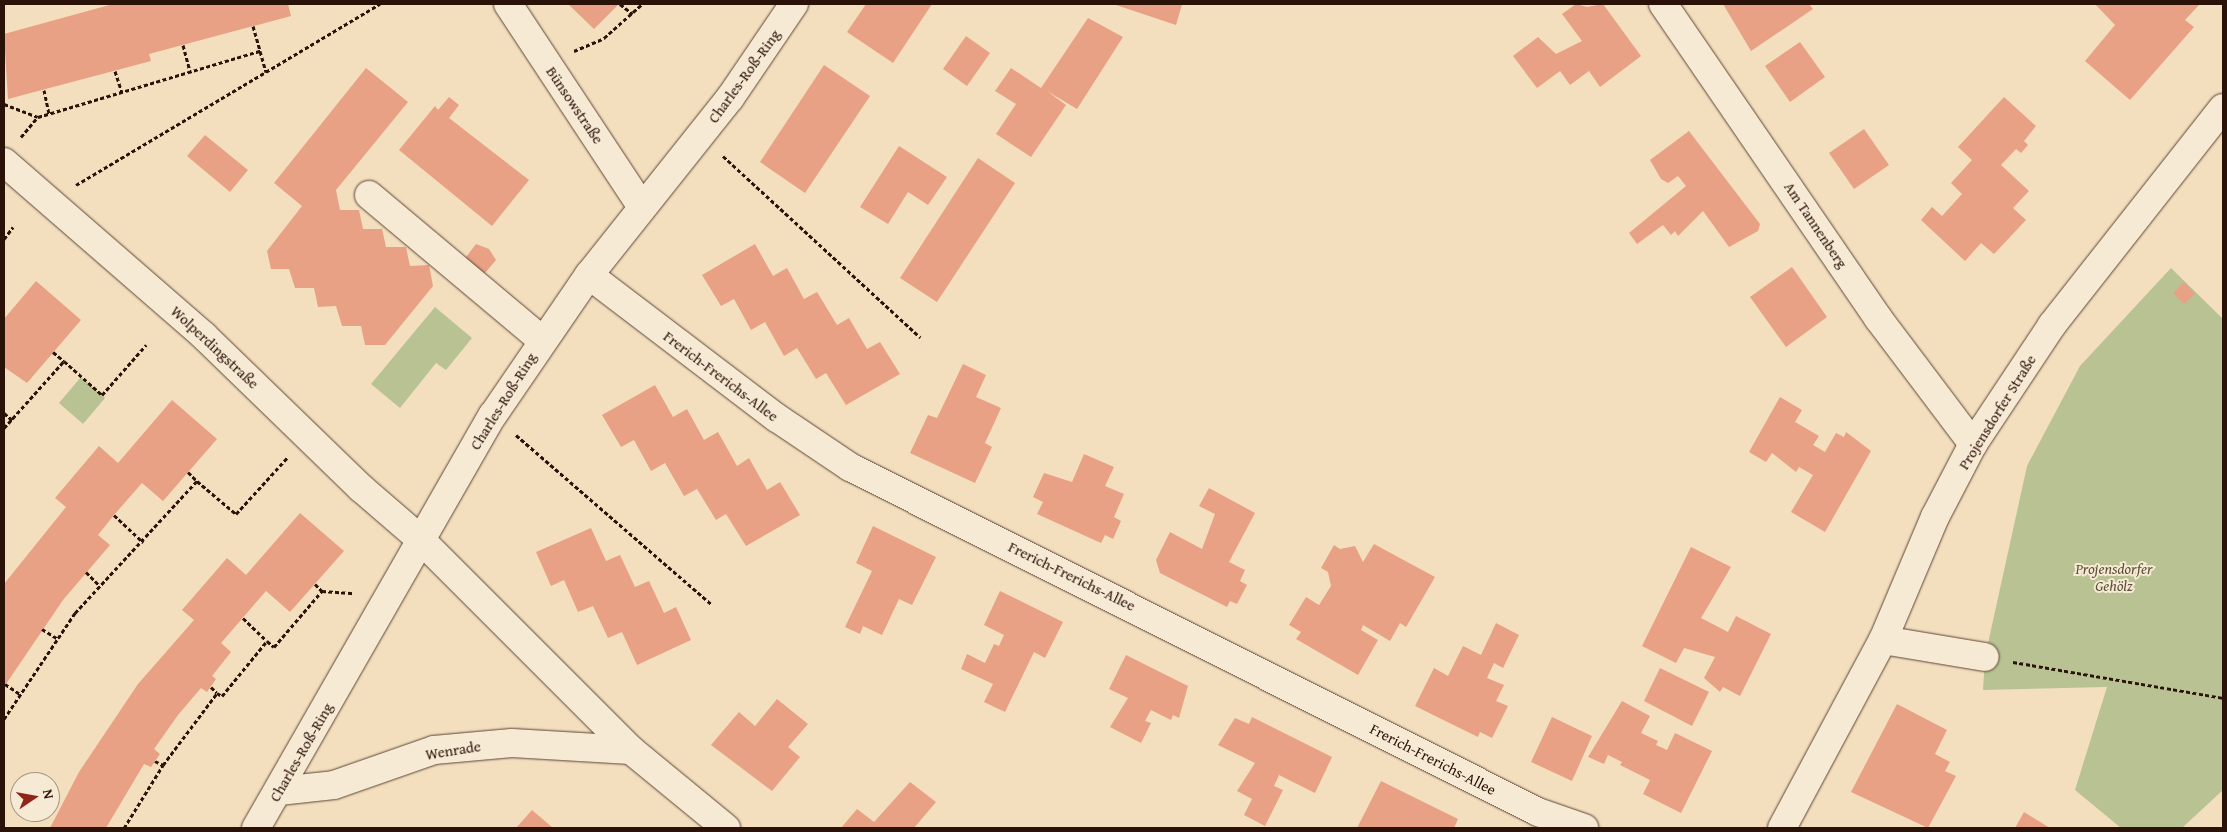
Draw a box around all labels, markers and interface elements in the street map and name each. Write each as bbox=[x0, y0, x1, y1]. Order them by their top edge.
street label: Charles-Roß-Ring bbox=[704, 26, 784, 126]
street label: Bünsowstraße bbox=[543, 63, 607, 147]
street label: Am Tannenberg bbox=[1780, 178, 1852, 272]
street label: Wolperdingstraße bbox=[167, 302, 263, 392]
street label: Frerich-Frerichs-Allee bbox=[660, 327, 782, 425]
street label: Charles-Roß-Ring bbox=[466, 349, 540, 453]
street label: Projensdorfer Straße bbox=[1954, 351, 2040, 473]
street label: Frerich-Frerichs-Allee bbox=[1006, 537, 1138, 615]
park label: Projensdorfer Gehölz bbox=[2075, 559, 2153, 594]
street label: Charles-Roß-Ring bbox=[265, 699, 337, 805]
street label: Frerich-Frerichs-Allee bbox=[1367, 719, 1499, 799]
street label: Wenrade bbox=[424, 737, 482, 763]
north arrow bbox=[10, 772, 60, 822]
text: N bbox=[38, 787, 59, 801]

